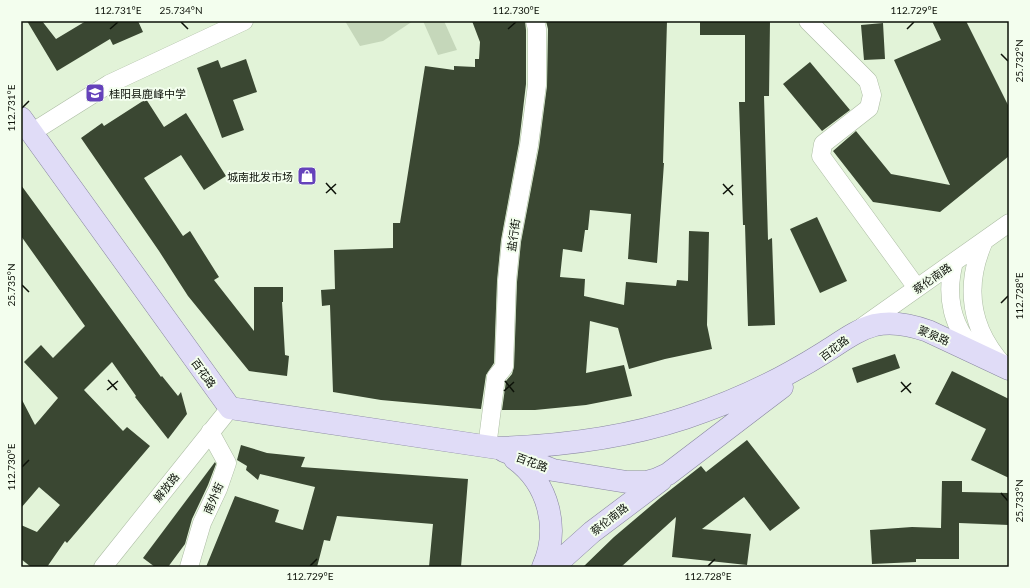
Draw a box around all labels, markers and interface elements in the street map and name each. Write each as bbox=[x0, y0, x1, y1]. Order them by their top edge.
text: 112.731°E bbox=[94, 4, 142, 16]
text: 25.734°N bbox=[159, 4, 203, 16]
text: 112.730°E bbox=[492, 4, 540, 16]
text: 112.729°E bbox=[890, 4, 938, 16]
text: 25.732°N bbox=[1013, 39, 1025, 83]
school or university icon: 桂阳县鹿峰中学 bbox=[84, 82, 106, 104]
text: 112.731°E bbox=[5, 84, 17, 132]
place label: 桂阳县鹿峰中学 bbox=[109, 87, 186, 100]
shop icon: 城南批发市场 bbox=[296, 165, 318, 187]
place label: 城南批发市场 bbox=[227, 170, 293, 183]
street label: 盐行街 bbox=[504, 218, 522, 252]
street label: 蔡伦南路 bbox=[910, 260, 954, 296]
text: 25.735°N bbox=[5, 263, 17, 307]
text: 112.728°E bbox=[1013, 272, 1025, 320]
street label: 蒙泉路 bbox=[916, 323, 952, 347]
street label: 百花路 bbox=[817, 333, 851, 363]
street label: 百花路 bbox=[189, 356, 219, 390]
text: 112.730°E bbox=[5, 443, 17, 491]
street label: 百花路 bbox=[514, 450, 550, 474]
street label: 解放路 bbox=[151, 470, 181, 504]
text: 25.733°N bbox=[1013, 479, 1025, 523]
street label: 南外街 bbox=[201, 480, 225, 516]
street label: 蔡伦南路 bbox=[588, 500, 630, 538]
text: 112.729°E bbox=[286, 570, 334, 582]
text: 112.728°E bbox=[684, 570, 732, 582]

